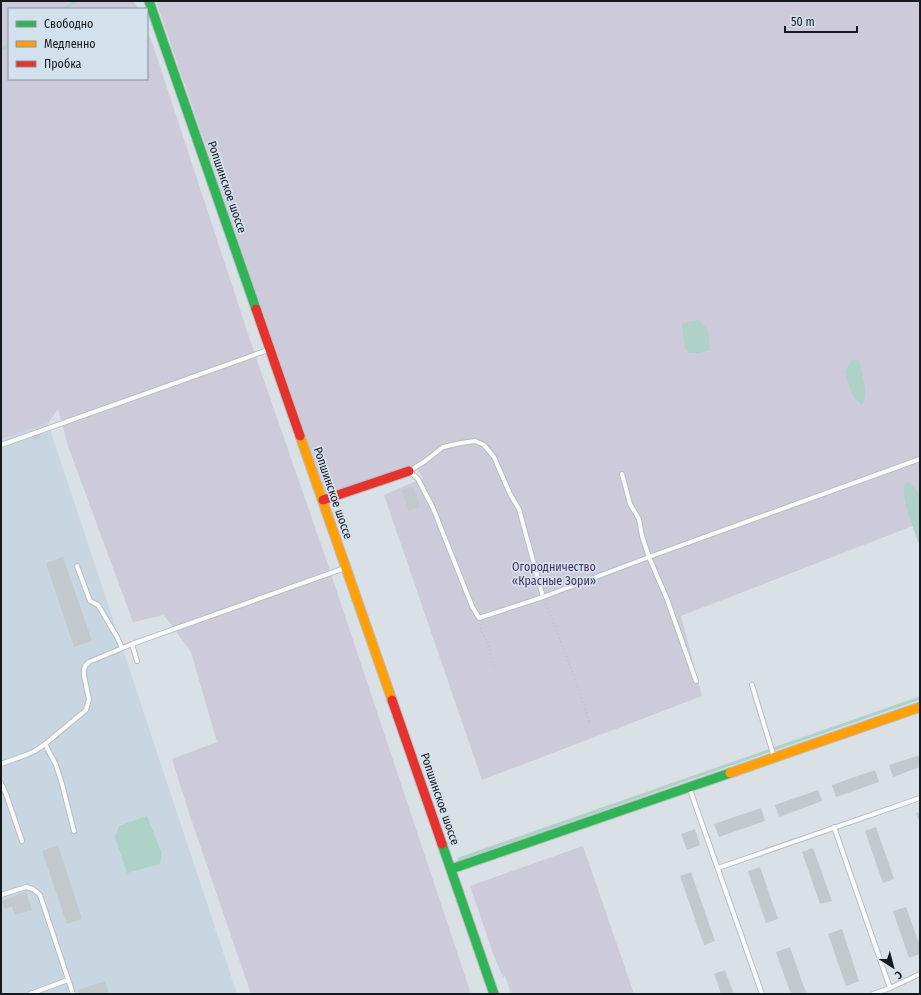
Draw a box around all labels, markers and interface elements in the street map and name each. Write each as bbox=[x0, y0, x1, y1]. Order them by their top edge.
legend bbox=[8, 8, 148, 80]
scale bar bbox=[785, 8, 857, 34]
text: 50 m bbox=[791, 15, 815, 29]
text: Свободно bbox=[44, 17, 93, 31]
text: Медленно bbox=[44, 37, 96, 51]
text: Пробка bbox=[44, 57, 82, 71]
street label: Ропшинское шоссе bbox=[205, 139, 249, 235]
street label: Ропшинское шоссе bbox=[311, 445, 355, 541]
park label: Огородничество «Красные Зори» bbox=[512, 560, 596, 588]
street label: Ропшинское шоссе bbox=[418, 751, 462, 847]
north arrow bbox=[873, 947, 913, 987]
text: С bbox=[892, 968, 905, 982]

